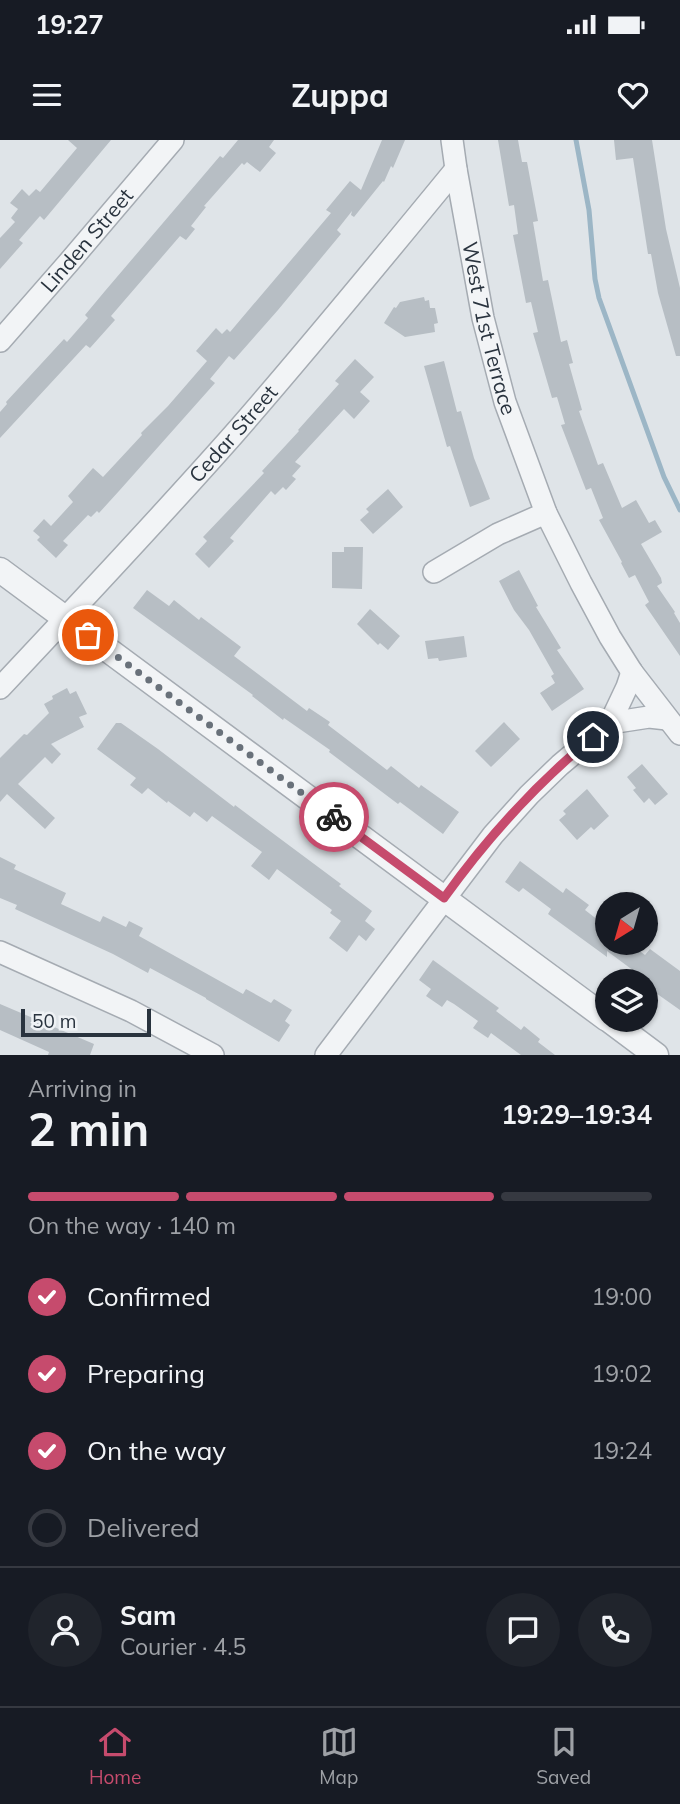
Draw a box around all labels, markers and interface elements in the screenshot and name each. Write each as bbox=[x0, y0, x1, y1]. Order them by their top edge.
text: 19:27 bbox=[35, 8, 104, 41]
text: Zuppa bbox=[291, 75, 389, 115]
icon: menu bbox=[28, 76, 66, 114]
icon: heart bbox=[614, 76, 652, 114]
street label: Linden Street bbox=[35, 183, 138, 297]
street label: West 71st Terrace bbox=[457, 240, 523, 418]
street label: Cedar Street bbox=[183, 379, 283, 488]
pin bbox=[58, 605, 118, 665]
icon: bag bbox=[69, 616, 107, 654]
pin bbox=[563, 707, 623, 767]
icon: home bbox=[574, 718, 612, 756]
courier bbox=[299, 782, 369, 852]
icon: bike bbox=[315, 798, 353, 836]
north arrow bbox=[595, 892, 658, 956]
map controls bbox=[595, 892, 658, 1032]
button: layers bbox=[595, 969, 658, 1032]
scale bar bbox=[21, 1006, 150, 1038]
text: 50 m bbox=[32, 1009, 76, 1033]
text: Arriving in bbox=[28, 1074, 137, 1103]
text: 19:29–19:34 bbox=[501, 1098, 652, 1131]
text: 2 min bbox=[28, 1100, 149, 1158]
text: On the way · 140 m bbox=[28, 1211, 236, 1240]
icon: check bbox=[28, 1278, 66, 1316]
text: Confirmed bbox=[87, 1280, 211, 1313]
text: 19:00 bbox=[592, 1282, 652, 1311]
icon: check bbox=[28, 1355, 66, 1393]
text: Preparing bbox=[87, 1357, 205, 1390]
text: 19:02 bbox=[592, 1359, 652, 1388]
icon: check bbox=[28, 1432, 66, 1470]
text: On the way bbox=[87, 1434, 226, 1467]
text: 19:24 bbox=[592, 1436, 652, 1465]
text: Delivered bbox=[87, 1511, 200, 1544]
button: person bbox=[28, 1593, 102, 1667]
button: chat bbox=[486, 1593, 560, 1667]
button: phone bbox=[578, 1593, 652, 1667]
text: Sam bbox=[120, 1599, 176, 1632]
text: Courier · 4.5 bbox=[120, 1632, 246, 1661]
tab: Home bbox=[89, 1723, 141, 1789]
tab: Map bbox=[319, 1723, 358, 1789]
tab: Saved bbox=[536, 1723, 591, 1789]

